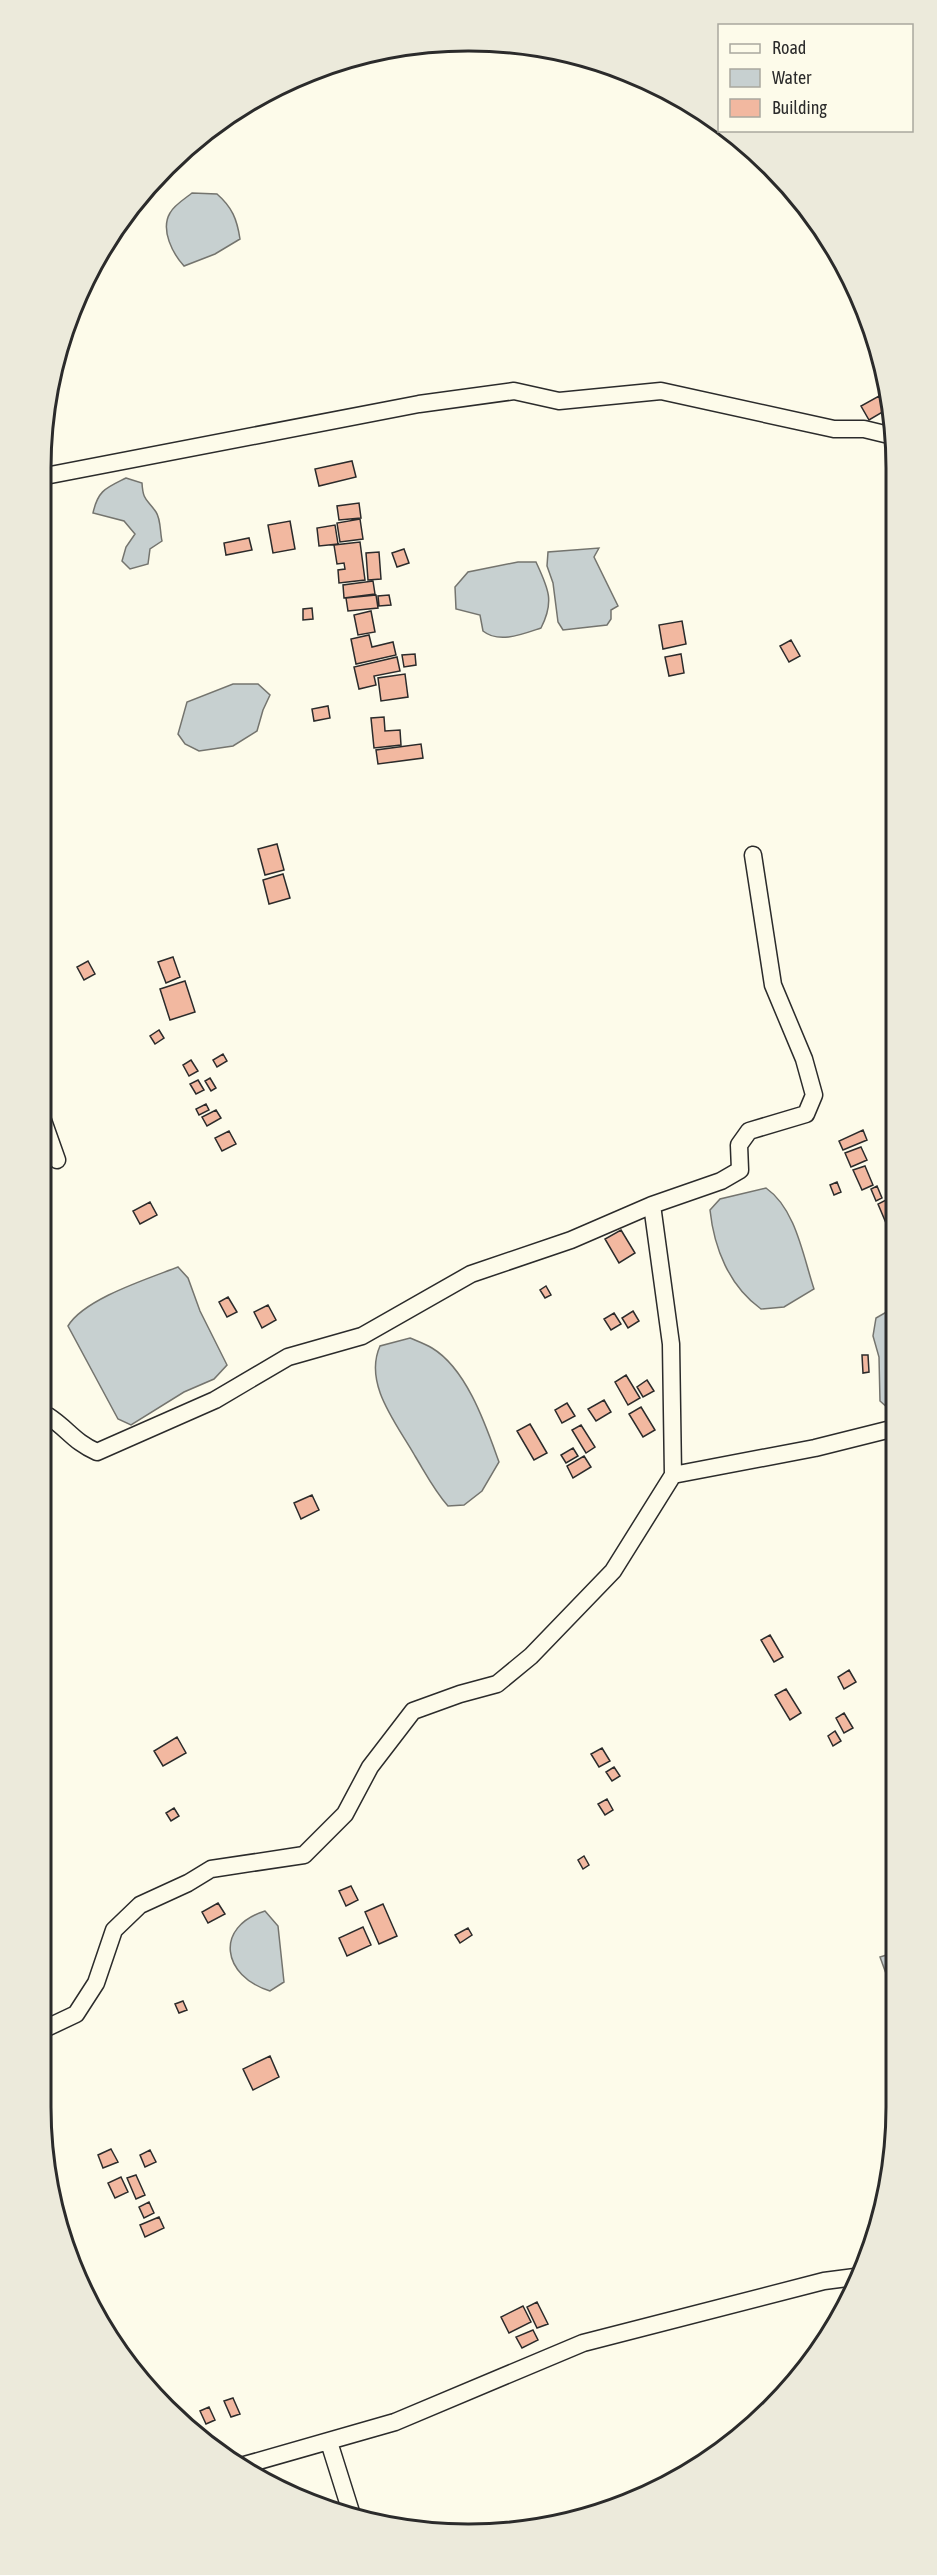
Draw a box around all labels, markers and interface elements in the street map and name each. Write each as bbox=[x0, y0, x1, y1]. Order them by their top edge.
legend bbox=[718, 24, 913, 132]
text: Road bbox=[772, 37, 806, 58]
text: Water bbox=[772, 67, 812, 88]
text: Building bbox=[772, 97, 827, 118]

